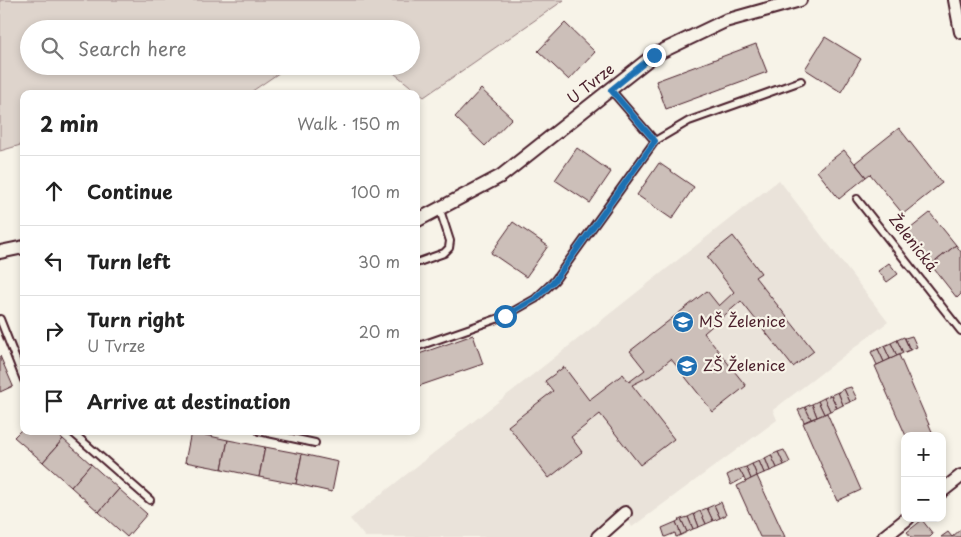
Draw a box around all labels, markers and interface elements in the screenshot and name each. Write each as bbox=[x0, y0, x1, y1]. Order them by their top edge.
search box bbox=[20, 20, 420, 75]
icon: search bbox=[38, 34, 66, 62]
text: Search here bbox=[78, 34, 187, 62]
route end bbox=[643, 44, 666, 67]
street label: U Tvrze bbox=[561, 57, 619, 109]
text: 2 min bbox=[40, 107, 99, 139]
text: Walk · 150 m bbox=[297, 111, 400, 135]
icon: ahead bbox=[40, 177, 68, 205]
text: Continue bbox=[87, 177, 173, 205]
text: 100 m bbox=[351, 179, 400, 203]
street label: Želenická bbox=[884, 208, 945, 276]
icon: left bbox=[40, 247, 68, 275]
text: Turn left bbox=[87, 247, 171, 275]
text: 30 m bbox=[358, 249, 400, 273]
text: Turn right bbox=[87, 305, 185, 333]
route start bbox=[494, 305, 517, 328]
place label: MŠ Želenice bbox=[699, 309, 786, 332]
school or university icon: MŠ Želenice bbox=[671, 310, 695, 334]
icon: right bbox=[40, 317, 68, 345]
text: 20 m bbox=[359, 319, 400, 343]
text: U Tvrze bbox=[87, 333, 145, 357]
place label: ZŠ Želenice bbox=[703, 353, 786, 376]
school or university icon: ZŠ Želenice bbox=[675, 354, 699, 378]
icon: arrive bbox=[40, 387, 68, 415]
text: Arrive at destination bbox=[87, 387, 291, 415]
map controls bbox=[901, 432, 946, 522]
button: + bbox=[901, 432, 946, 477]
button: − bbox=[901, 477, 946, 522]

